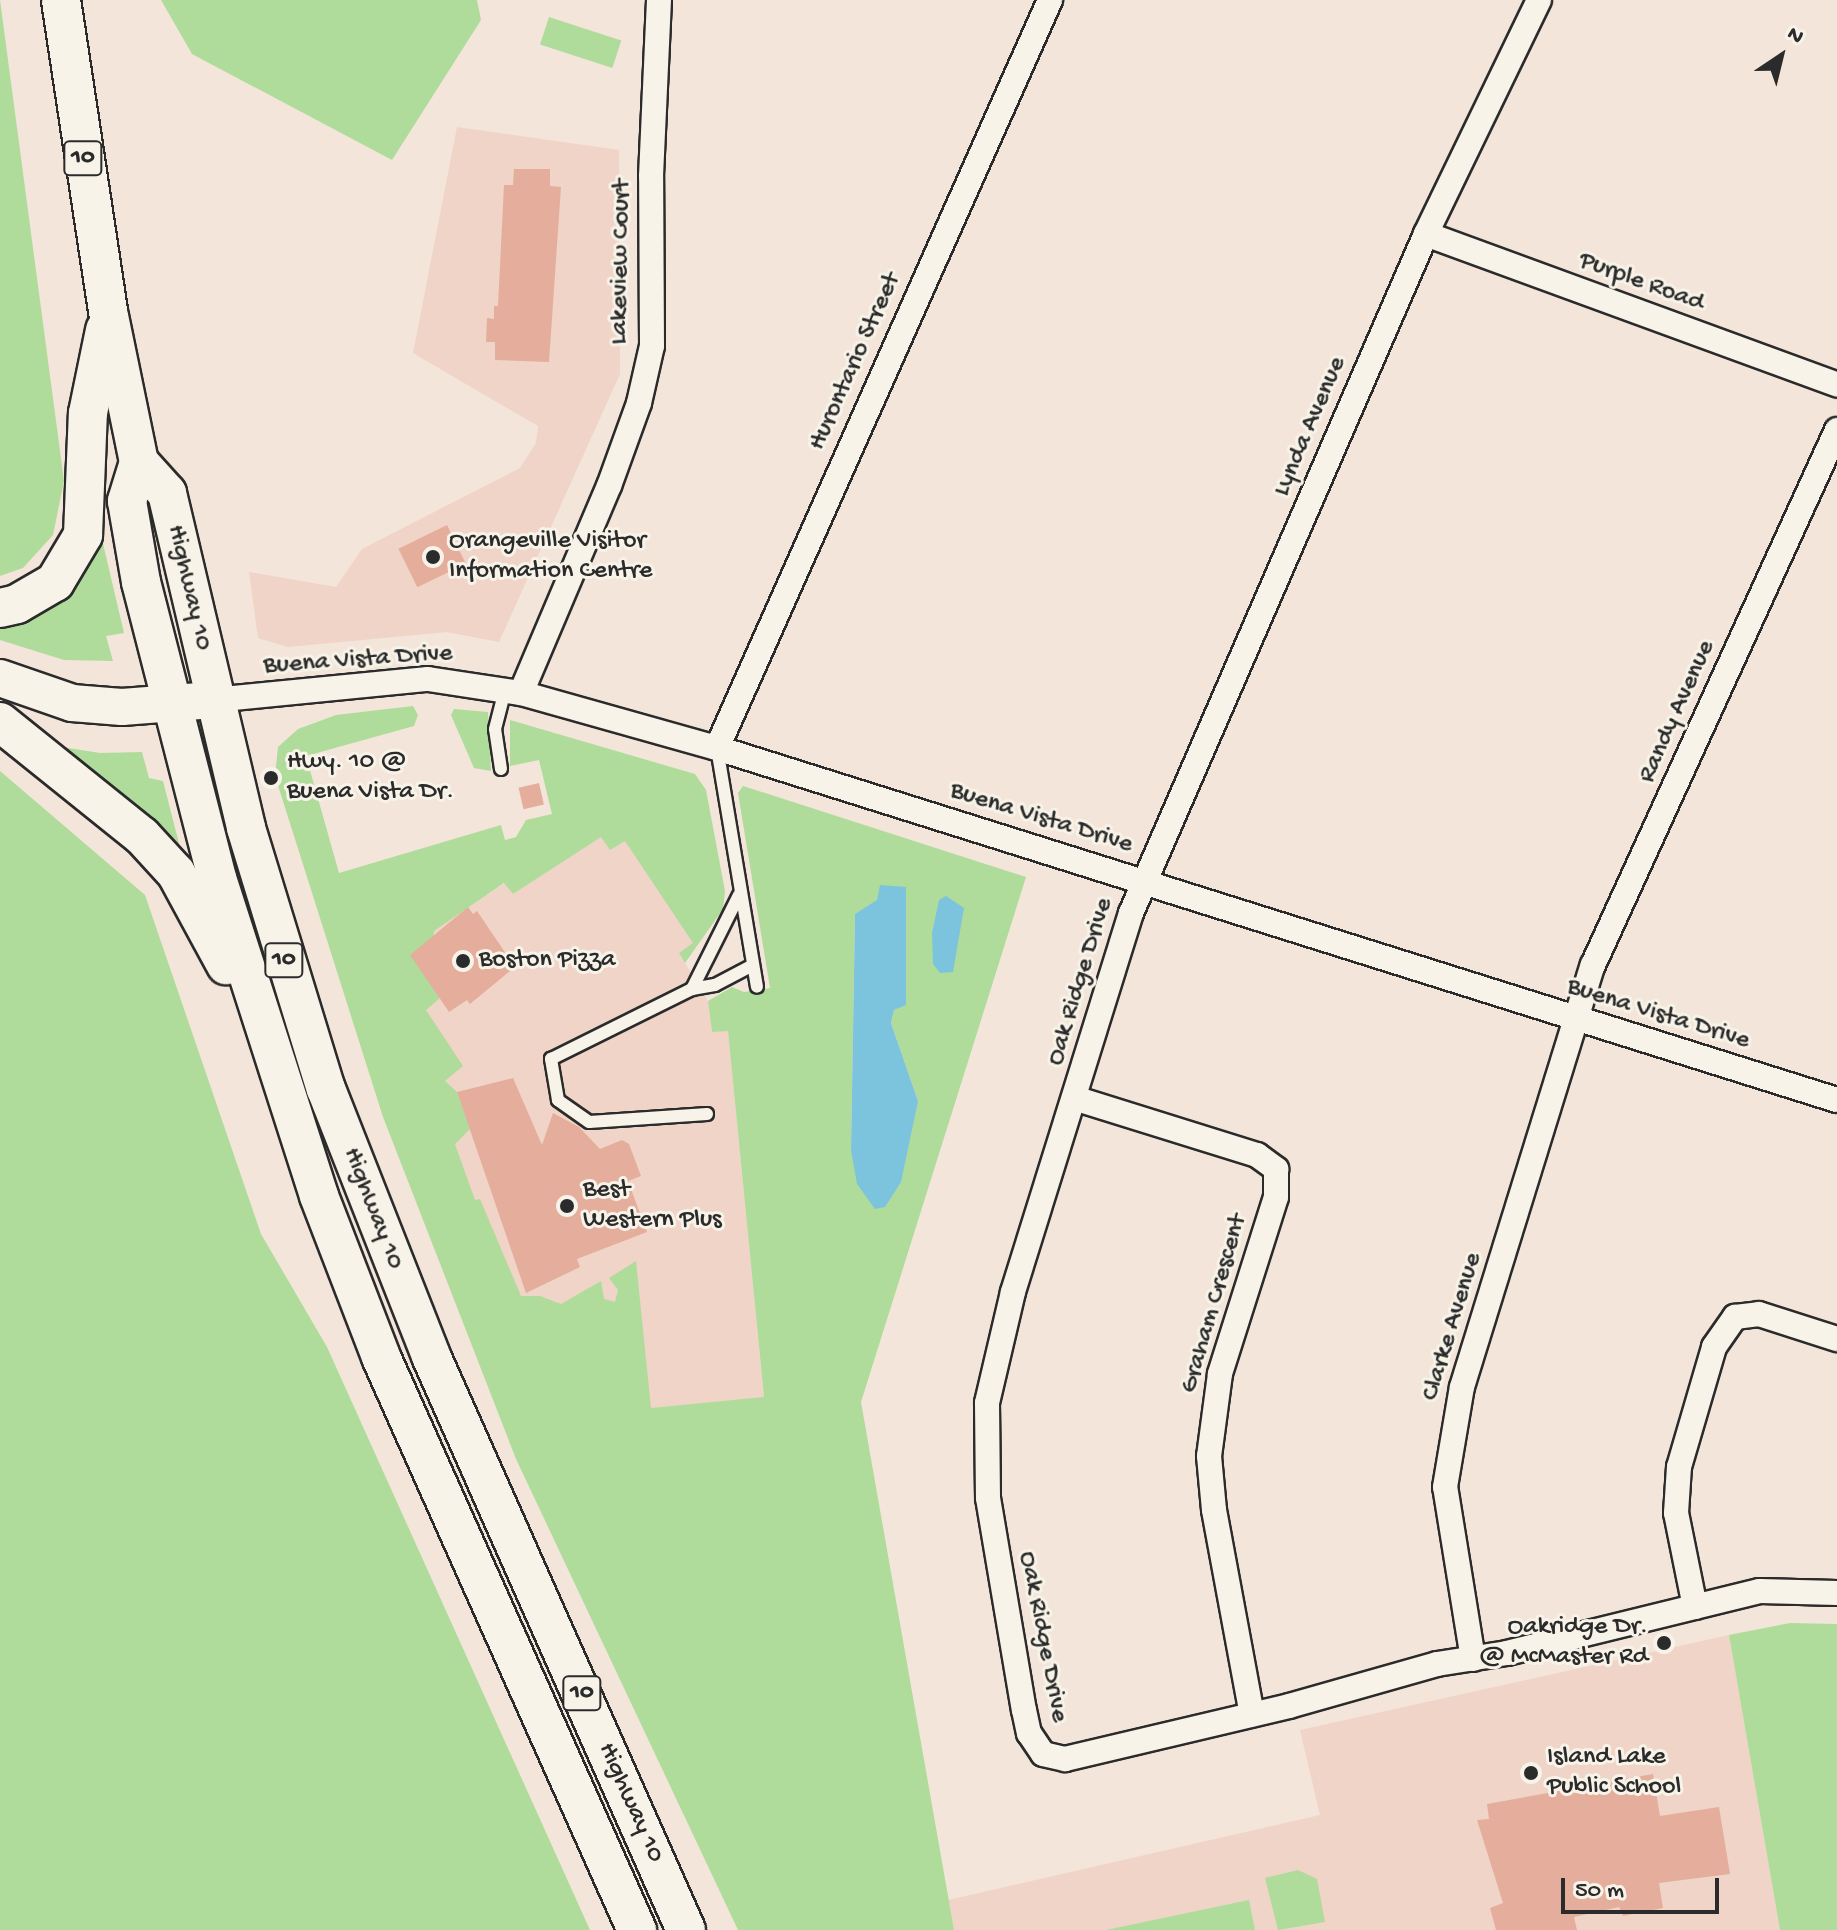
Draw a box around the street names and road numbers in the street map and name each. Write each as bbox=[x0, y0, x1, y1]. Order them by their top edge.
road number: 10 bbox=[63, 138, 103, 178]
street label: Lakeview Court bbox=[605, 179, 639, 345]
street label: Purple Road bbox=[1574, 246, 1708, 320]
street label: Hurontario Street bbox=[803, 268, 909, 456]
street label: Lynda Avenue bbox=[1268, 352, 1354, 502]
street label: Highway 10 bbox=[158, 522, 218, 654]
street label: Randy Avenue bbox=[1633, 636, 1723, 788]
street label: Buena Vista Drive bbox=[262, 639, 454, 683]
street label: Buena Vista Drive bbox=[946, 776, 1136, 862]
street label: Oak Ridge Drive bbox=[1041, 895, 1121, 1069]
road number: 10 bbox=[264, 940, 304, 980]
street label: Buena Vista Drive bbox=[1563, 972, 1753, 1058]
street label: Highway 10 bbox=[334, 1144, 410, 1274]
street label: Graham Crescent bbox=[1175, 1211, 1255, 1397]
street label: Clarke Avenue bbox=[1416, 1249, 1490, 1405]
street label: Oak Ridge Drive bbox=[1010, 1549, 1074, 1725]
road number: 10 bbox=[562, 1673, 602, 1713]
street label: Highway 10 bbox=[590, 1738, 670, 1868]

